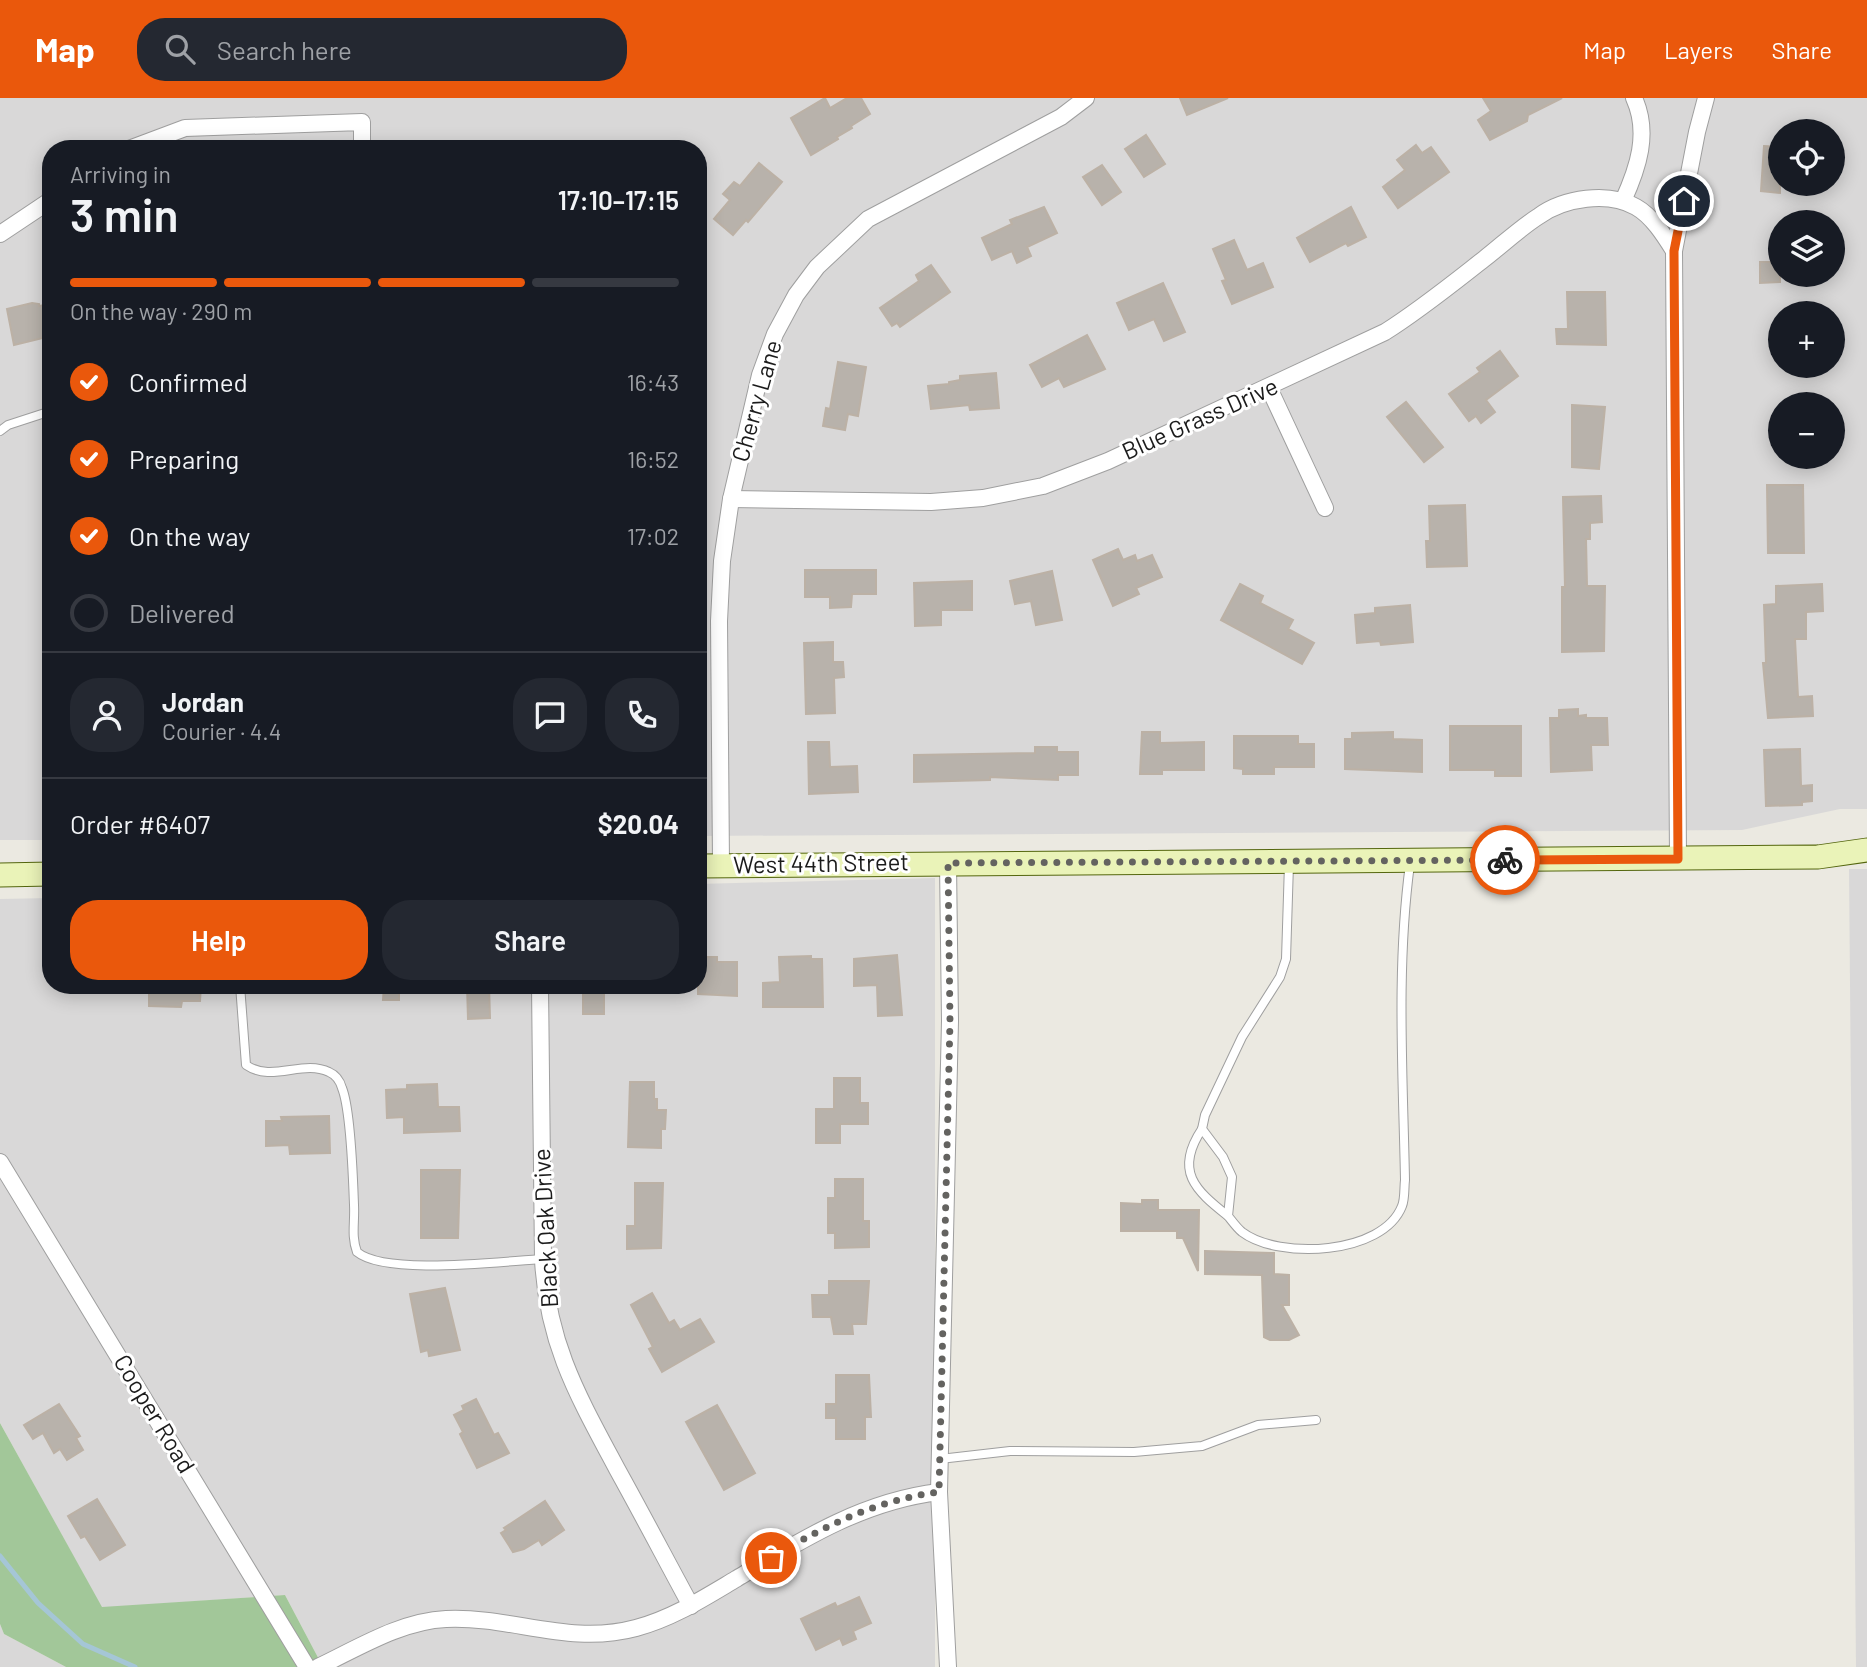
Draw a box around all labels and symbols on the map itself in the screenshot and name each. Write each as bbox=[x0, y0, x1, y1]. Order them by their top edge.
pin bbox=[1654, 171, 1714, 231]
street label: Cherry Lane bbox=[724, 336, 787, 465]
street label: Blue Grass Drive bbox=[1117, 370, 1282, 465]
courier bbox=[1470, 825, 1540, 895]
street label: West 44th Street bbox=[733, 846, 909, 879]
street label: Black Oak Drive bbox=[526, 1148, 563, 1308]
street label: Cooper Road bbox=[109, 1349, 202, 1478]
pin bbox=[741, 1528, 801, 1588]

